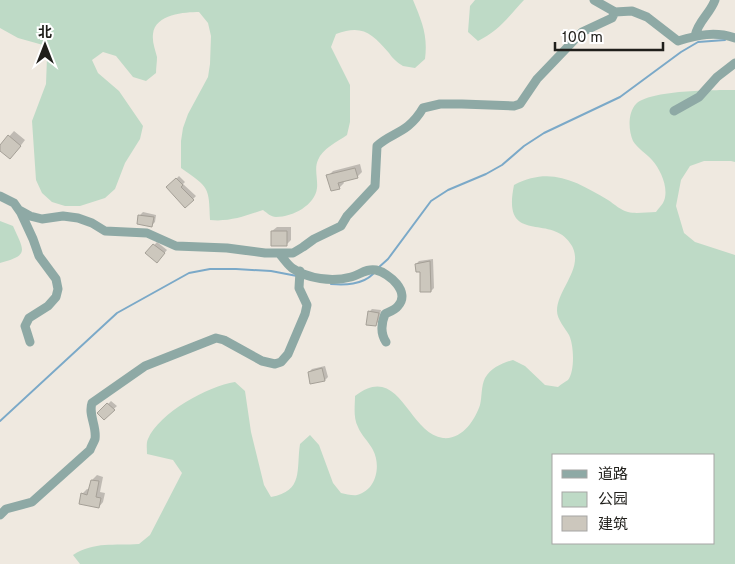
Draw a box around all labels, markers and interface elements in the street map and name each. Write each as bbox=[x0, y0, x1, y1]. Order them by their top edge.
north arrow bbox=[20, 20, 70, 70]
scale bar bbox=[555, 20, 662, 52]
text: 北 bbox=[38, 25, 52, 42]
text: 100 m bbox=[562, 29, 603, 48]
legend bbox=[552, 454, 715, 544]
text: 道路 bbox=[598, 466, 628, 485]
text: 公园 bbox=[598, 491, 628, 510]
text: 建筑 bbox=[598, 516, 628, 535]

